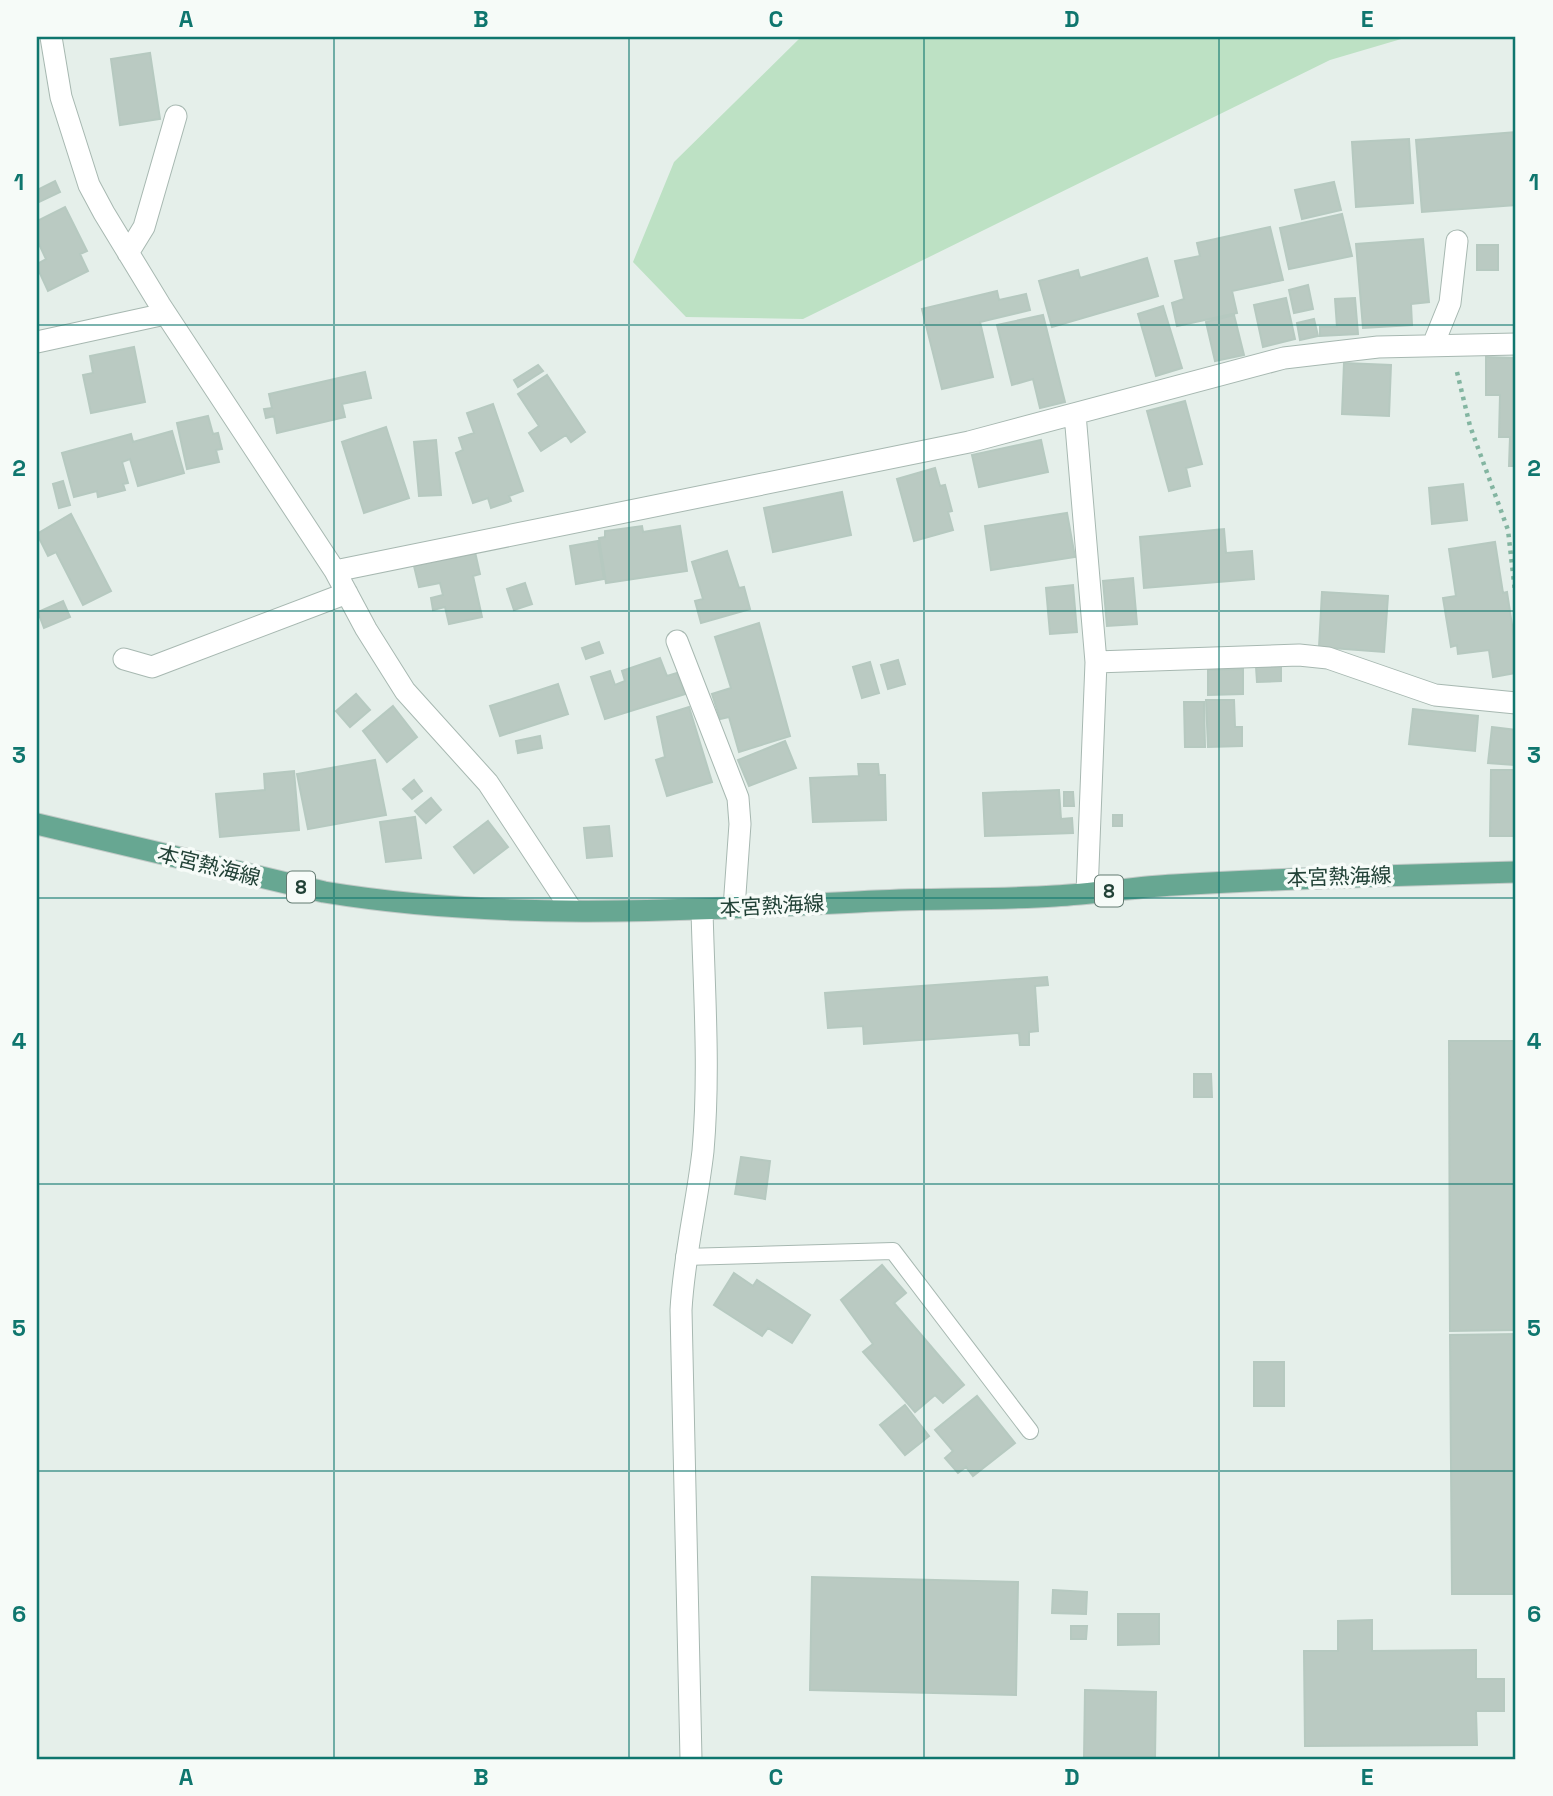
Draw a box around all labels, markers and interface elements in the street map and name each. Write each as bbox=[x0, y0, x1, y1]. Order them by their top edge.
text: A bbox=[179, 4, 194, 34]
text: B bbox=[473, 4, 489, 34]
text: C bbox=[769, 4, 783, 34]
text: D bbox=[1064, 4, 1080, 34]
text: E bbox=[1361, 4, 1373, 34]
text: 1 bbox=[14, 167, 24, 197]
text: 1 bbox=[1529, 167, 1539, 197]
text: 2 bbox=[12, 453, 26, 483]
text: 2 bbox=[1527, 453, 1541, 483]
text: 3 bbox=[12, 740, 26, 770]
text: 3 bbox=[1527, 740, 1541, 770]
street label: 本宮熱海線 bbox=[155, 840, 263, 891]
street label: 本宮熱海線 bbox=[1286, 861, 1392, 892]
road number: 8 bbox=[287, 872, 315, 902]
road number: 8 bbox=[1095, 876, 1123, 906]
street label: 本宮熱海線 bbox=[719, 889, 825, 922]
text: 4 bbox=[12, 1026, 27, 1056]
text: 4 bbox=[1527, 1026, 1542, 1056]
text: 5 bbox=[12, 1313, 26, 1343]
text: 5 bbox=[1527, 1313, 1541, 1343]
text: 6 bbox=[12, 1599, 26, 1629]
text: 6 bbox=[1527, 1599, 1541, 1629]
text: A bbox=[179, 1762, 194, 1792]
text: B bbox=[473, 1762, 489, 1792]
text: C bbox=[769, 1762, 783, 1792]
text: D bbox=[1064, 1762, 1080, 1792]
text: E bbox=[1361, 1762, 1373, 1792]

